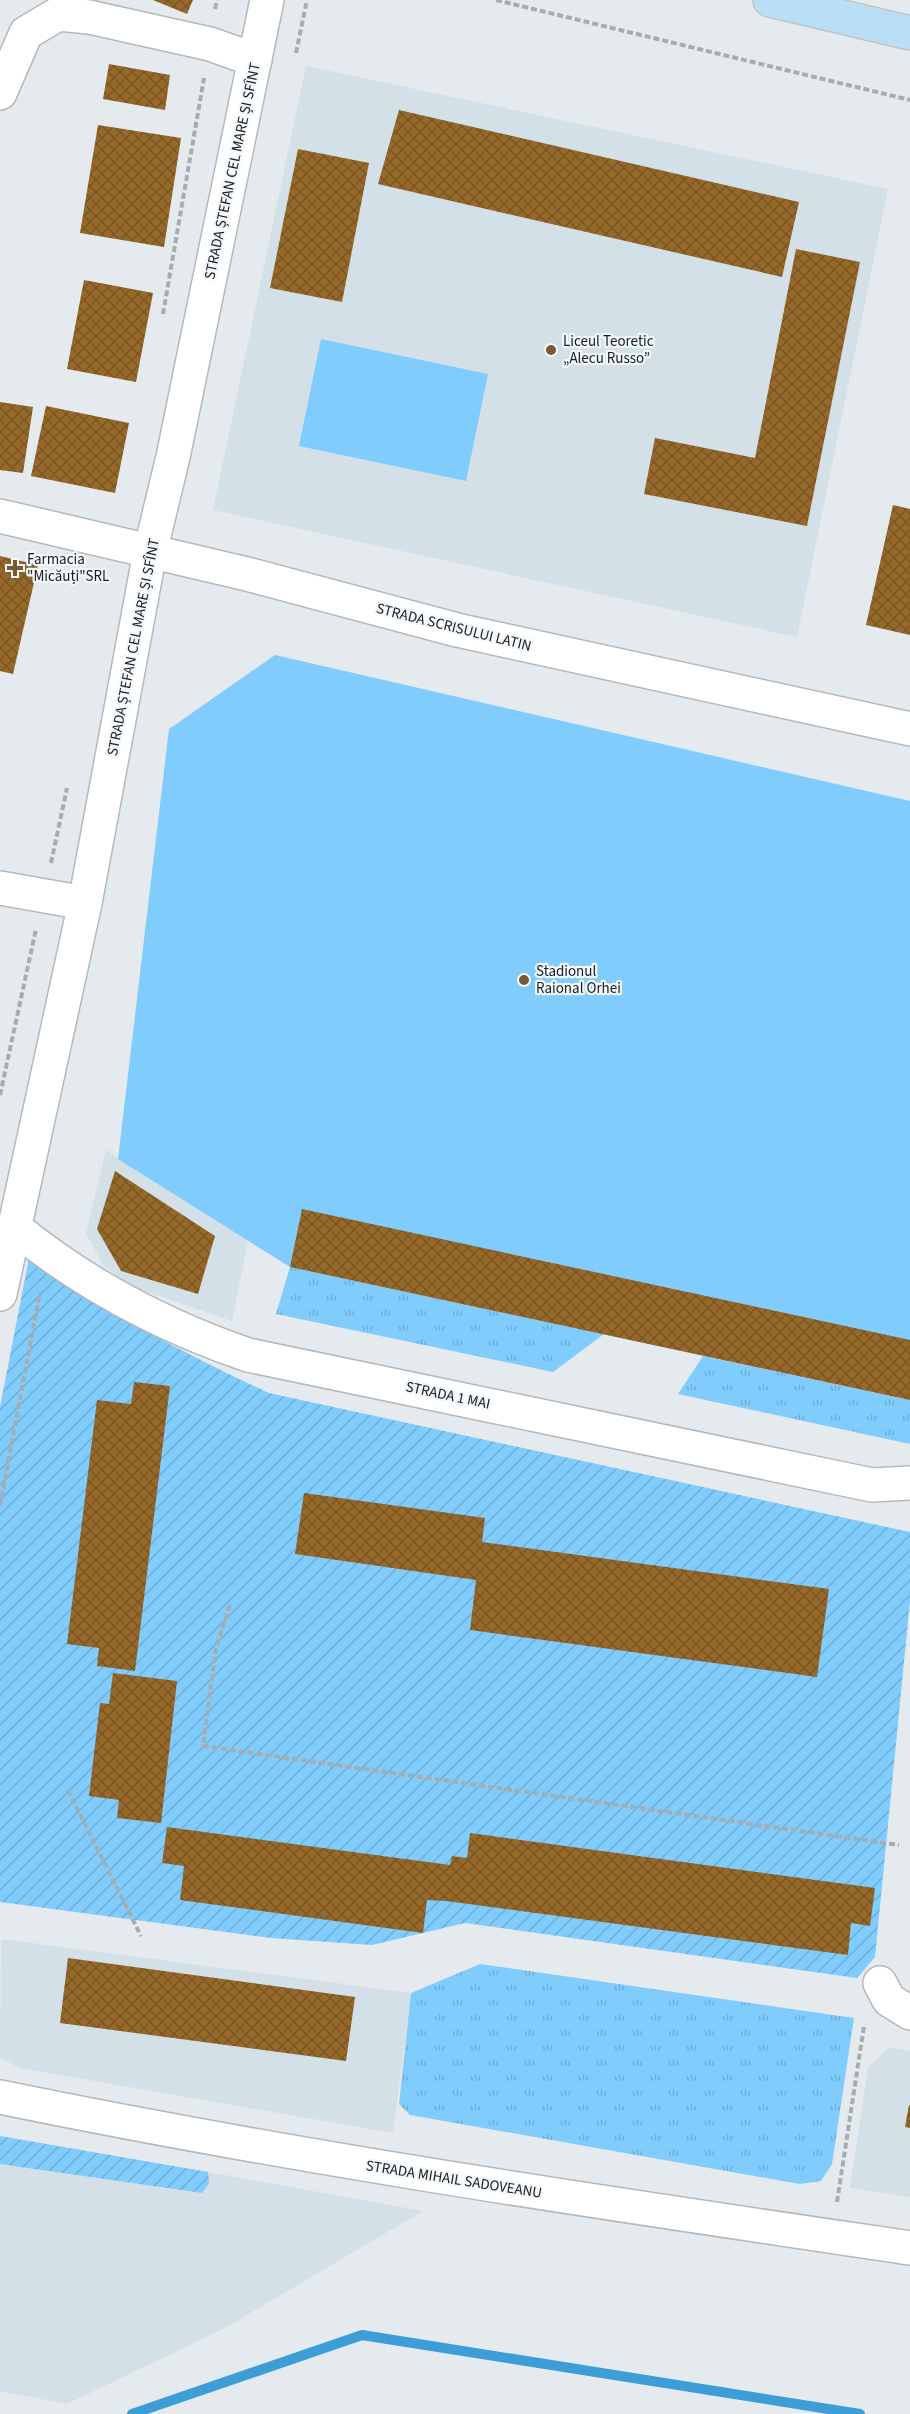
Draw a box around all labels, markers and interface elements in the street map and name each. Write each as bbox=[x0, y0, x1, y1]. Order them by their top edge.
street label: STRADA ȘTEFAN CEL MARE ȘI SFÎNT bbox=[199, 61, 266, 282]
place label: Liceul Teoretic „Alecu Russo” bbox=[563, 331, 654, 369]
marker: Liceul Teoretic „Alecu Russo” bbox=[544, 343, 558, 357]
street label: STRADA ȘTEFAN CEL MARE ȘI SFÎNT bbox=[102, 536, 165, 758]
place label: Farmacia "Micăuți"SRL bbox=[27, 549, 109, 587]
marker: Farmacia "Micăuți"SRL bbox=[8, 561, 22, 575]
street label: STRADA SCRISULUI LATIN bbox=[374, 598, 534, 657]
place label: Stadionul Raional Orhei bbox=[536, 961, 621, 999]
marker: Stadionul Raional Orhei bbox=[517, 973, 531, 987]
street label: STRADA 1 MAI bbox=[404, 1376, 492, 1415]
street label: STRADA MIHAIL SADOVEANU bbox=[364, 2155, 543, 2204]

